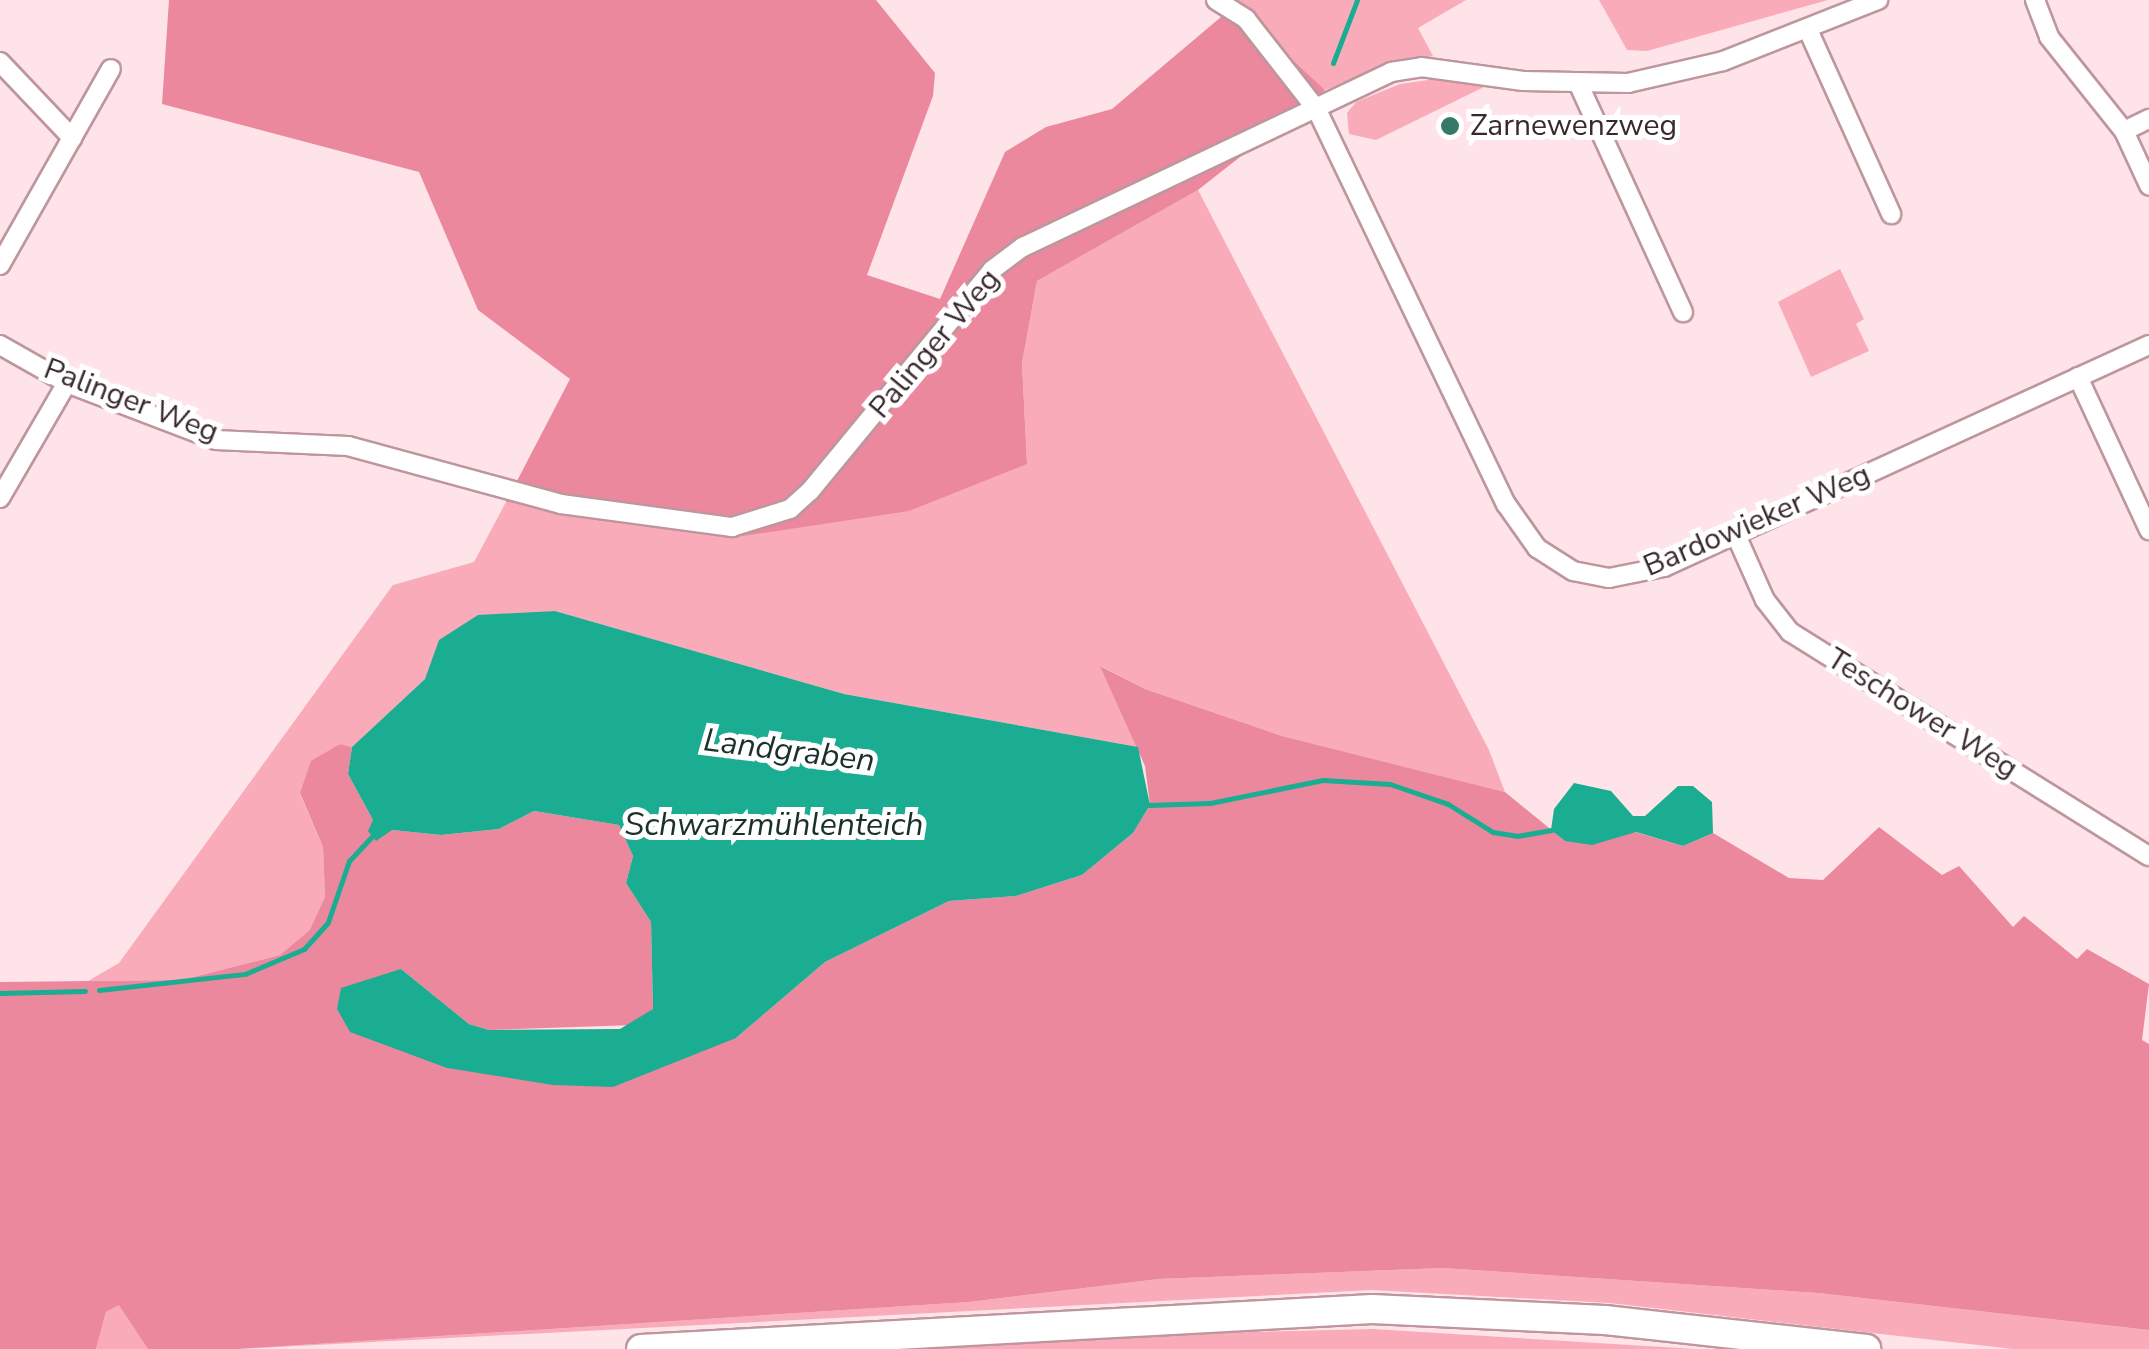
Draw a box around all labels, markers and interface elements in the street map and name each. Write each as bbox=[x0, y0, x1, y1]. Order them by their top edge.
place label: Zarnewenzweg bbox=[1470, 108, 1677, 144]
marker: Zarnewenzweg bbox=[1439, 115, 1461, 137]
street label: Palinger Weg bbox=[862, 262, 1008, 426]
street label: Palinger Weg bbox=[39, 351, 223, 451]
street label: Bardowieker Weg bbox=[1638, 457, 1876, 585]
street label: Teschower Weg bbox=[1820, 641, 2024, 787]
water label: Landgraben bbox=[701, 721, 877, 781]
water label: Schwarzmühlenteich bbox=[625, 806, 923, 844]

